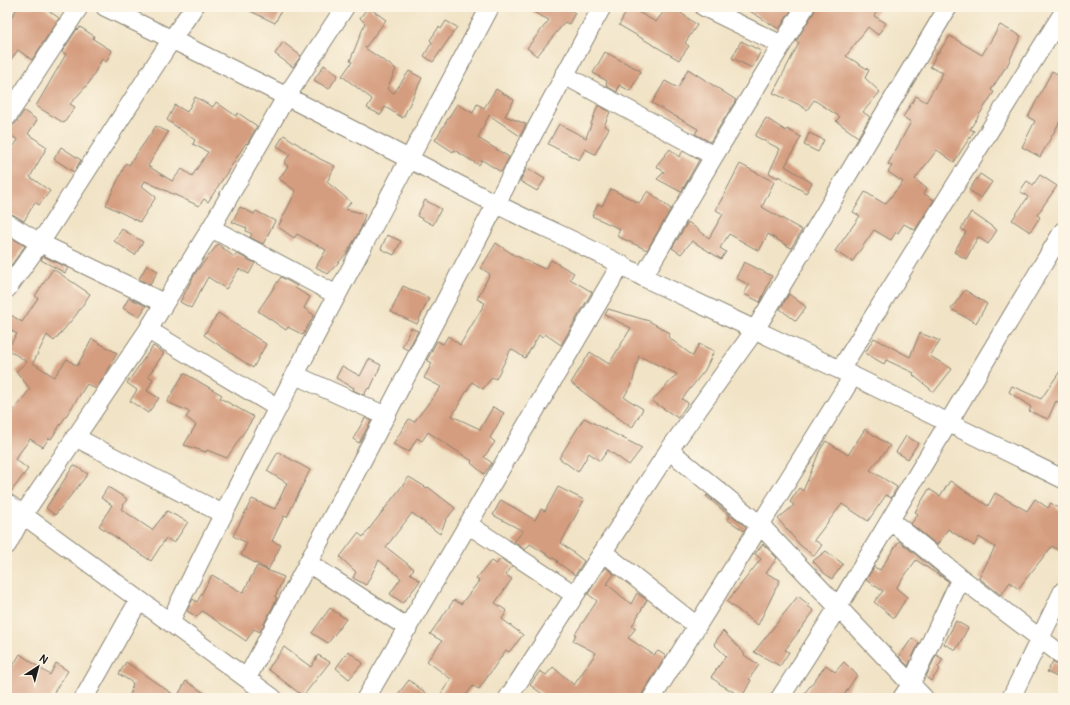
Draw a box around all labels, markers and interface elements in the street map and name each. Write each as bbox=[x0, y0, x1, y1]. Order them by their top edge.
north arrow bbox=[18, 647, 58, 687]
text: N bbox=[37, 652, 51, 667]

